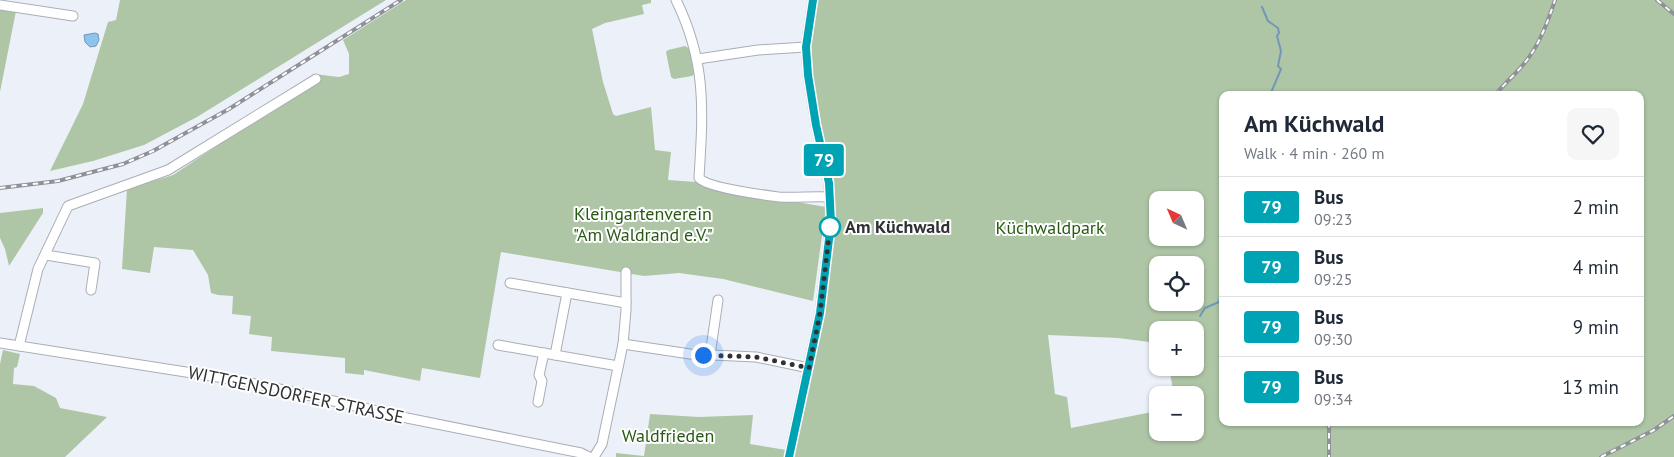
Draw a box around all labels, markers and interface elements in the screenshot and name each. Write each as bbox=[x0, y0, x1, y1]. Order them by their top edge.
text: Am Küchwald bbox=[1244, 108, 1384, 139]
button: heart bbox=[1567, 108, 1619, 160]
text: Walk · 4 min · 260 m bbox=[1244, 143, 1384, 163]
line badge: 79 bbox=[802, 144, 846, 176]
text: 79 bbox=[814, 148, 834, 171]
text: Bus bbox=[1314, 185, 1343, 209]
north arrow bbox=[1149, 191, 1204, 246]
map controls bbox=[1149, 191, 1204, 441]
text: 79 bbox=[1261, 195, 1282, 218]
text: 2 min bbox=[1573, 195, 1619, 219]
park label: Kleingartenverein "Am Waldrand e.V." bbox=[573, 202, 713, 246]
text: 09:23 bbox=[1314, 209, 1352, 229]
place label: Am Küchwald bbox=[845, 215, 950, 238]
marker: Am Küchwald bbox=[819, 216, 841, 238]
park label: Küchwaldpark bbox=[995, 216, 1105, 239]
text: Bus bbox=[1314, 245, 1343, 269]
text: 79 bbox=[1261, 255, 1282, 278]
text: 4 min bbox=[1573, 255, 1619, 279]
button: locate bbox=[1149, 256, 1204, 311]
text: 09:25 bbox=[1314, 269, 1352, 289]
text: Bus bbox=[1314, 305, 1343, 329]
text: 79 bbox=[1261, 315, 1282, 338]
text: 9 min bbox=[1573, 315, 1619, 339]
button: + bbox=[1149, 321, 1204, 376]
text: 09:30 bbox=[1314, 329, 1352, 349]
your location bbox=[691, 343, 716, 368]
street label: WITTGENSDORFER STRASSE bbox=[186, 360, 406, 429]
text: Bus bbox=[1314, 365, 1343, 389]
text: 79 bbox=[1261, 375, 1282, 398]
text: 13 min bbox=[1562, 375, 1619, 399]
button: − bbox=[1149, 386, 1204, 441]
text: 09:34 bbox=[1314, 389, 1352, 409]
park label: Waldfrieden bbox=[622, 424, 714, 447]

